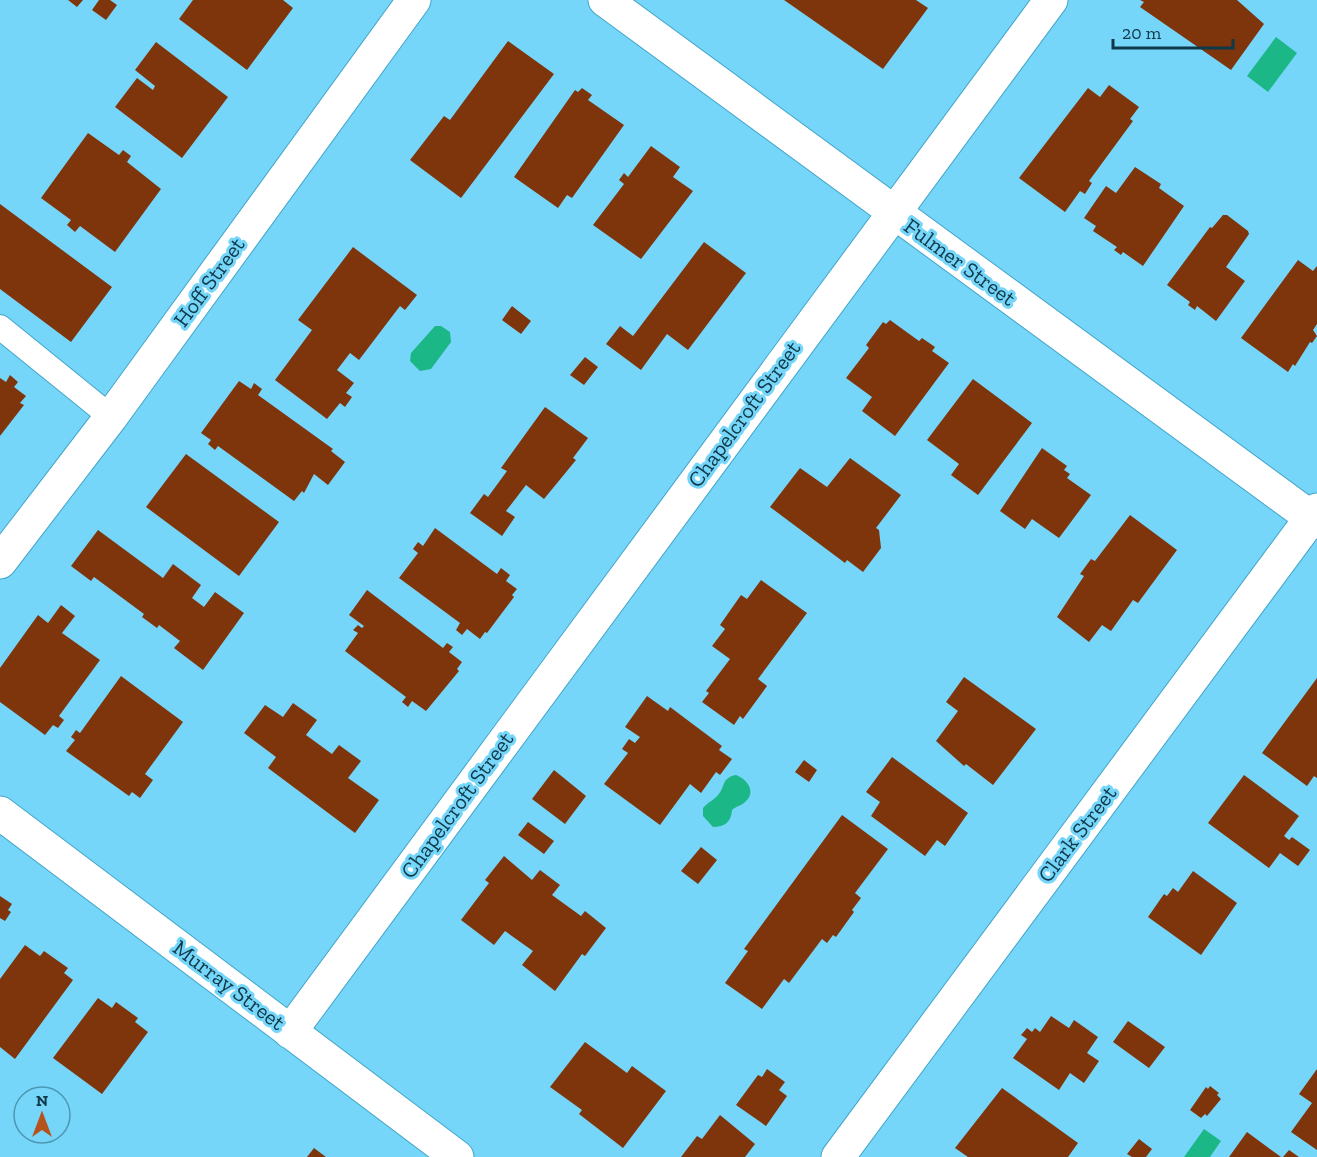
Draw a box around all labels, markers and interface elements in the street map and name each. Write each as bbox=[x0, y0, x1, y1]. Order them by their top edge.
scale bar bbox=[1113, 12, 1233, 50]
text: 20 m bbox=[1122, 22, 1162, 44]
street label: Fulmer Street bbox=[899, 212, 1022, 312]
street label: Hoff Street bbox=[168, 231, 251, 332]
street label: Chapelcroft Street bbox=[682, 335, 807, 492]
street label: Chapelcroft Street bbox=[395, 726, 520, 883]
street label: Clark Street bbox=[1032, 780, 1123, 888]
street label: Murray Street bbox=[168, 934, 291, 1036]
north arrow bbox=[12, 1085, 72, 1145]
text: N bbox=[36, 1091, 48, 1110]

